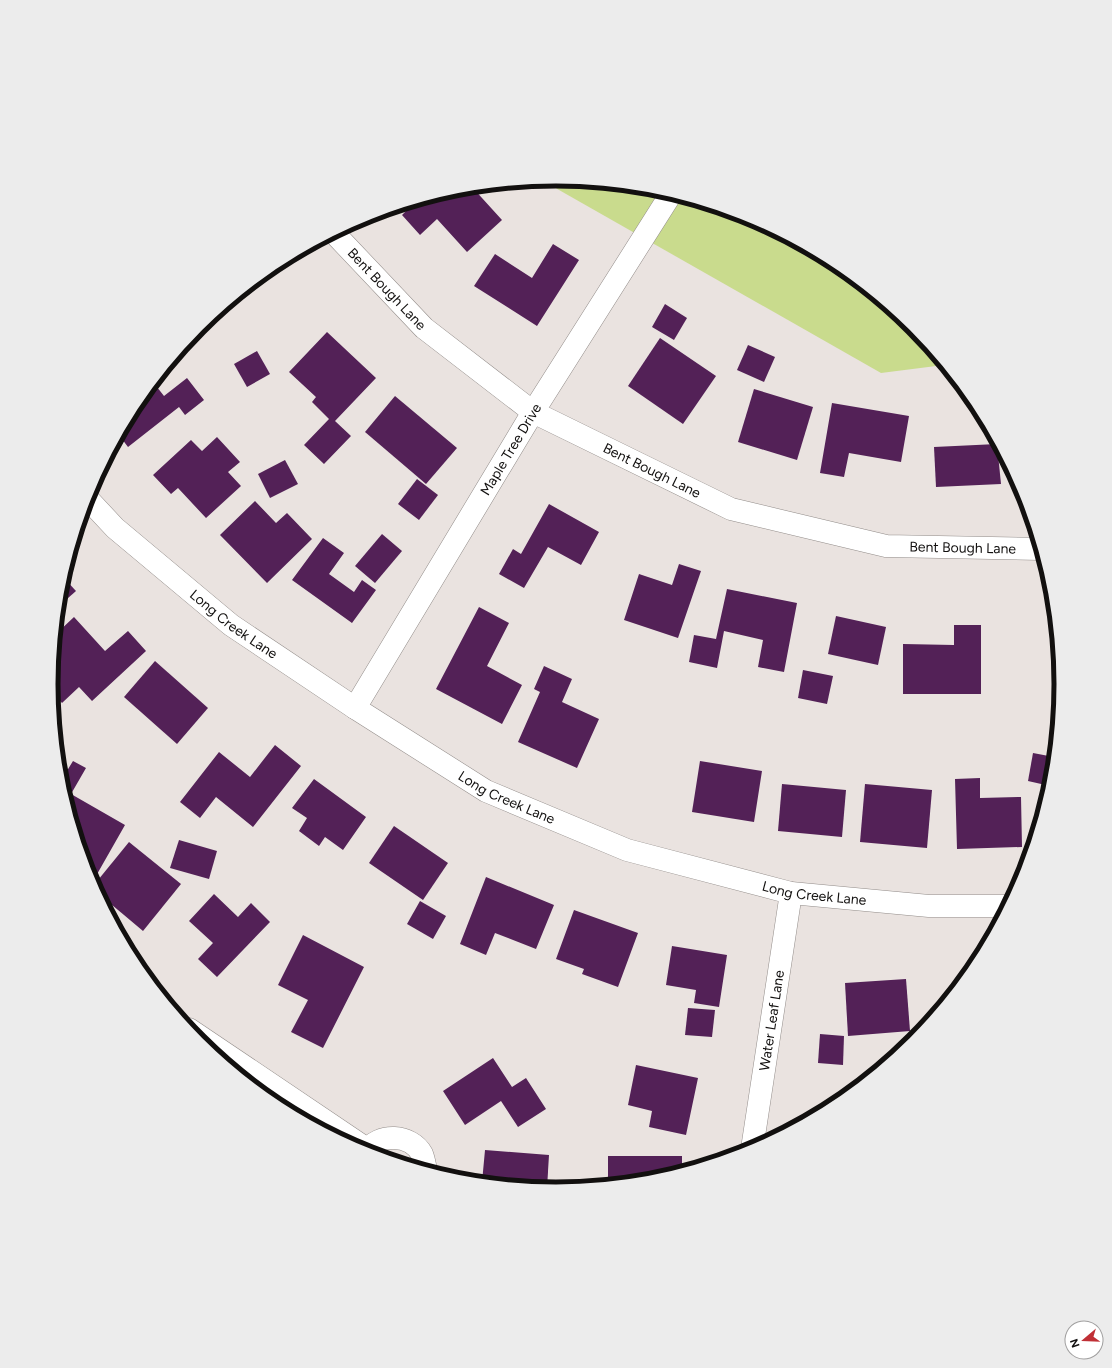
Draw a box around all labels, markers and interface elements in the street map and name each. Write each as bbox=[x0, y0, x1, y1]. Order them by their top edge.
street label: Bent Bough Lane bbox=[344, 245, 430, 334]
street label: Maple Tree Drive bbox=[477, 400, 546, 499]
street label: Bent Bough Lane bbox=[600, 440, 704, 502]
street label: Bent Bough Lane bbox=[909, 538, 1017, 558]
street label: Long Creek Lane bbox=[186, 586, 281, 663]
street label: Long Creek Lane bbox=[455, 768, 558, 828]
street label: Long Creek Lane bbox=[760, 878, 867, 909]
street label: Water Leaf Lane bbox=[756, 969, 788, 1072]
north arrow bbox=[1064, 1320, 1104, 1360]
text: N bbox=[1067, 1337, 1083, 1349]

